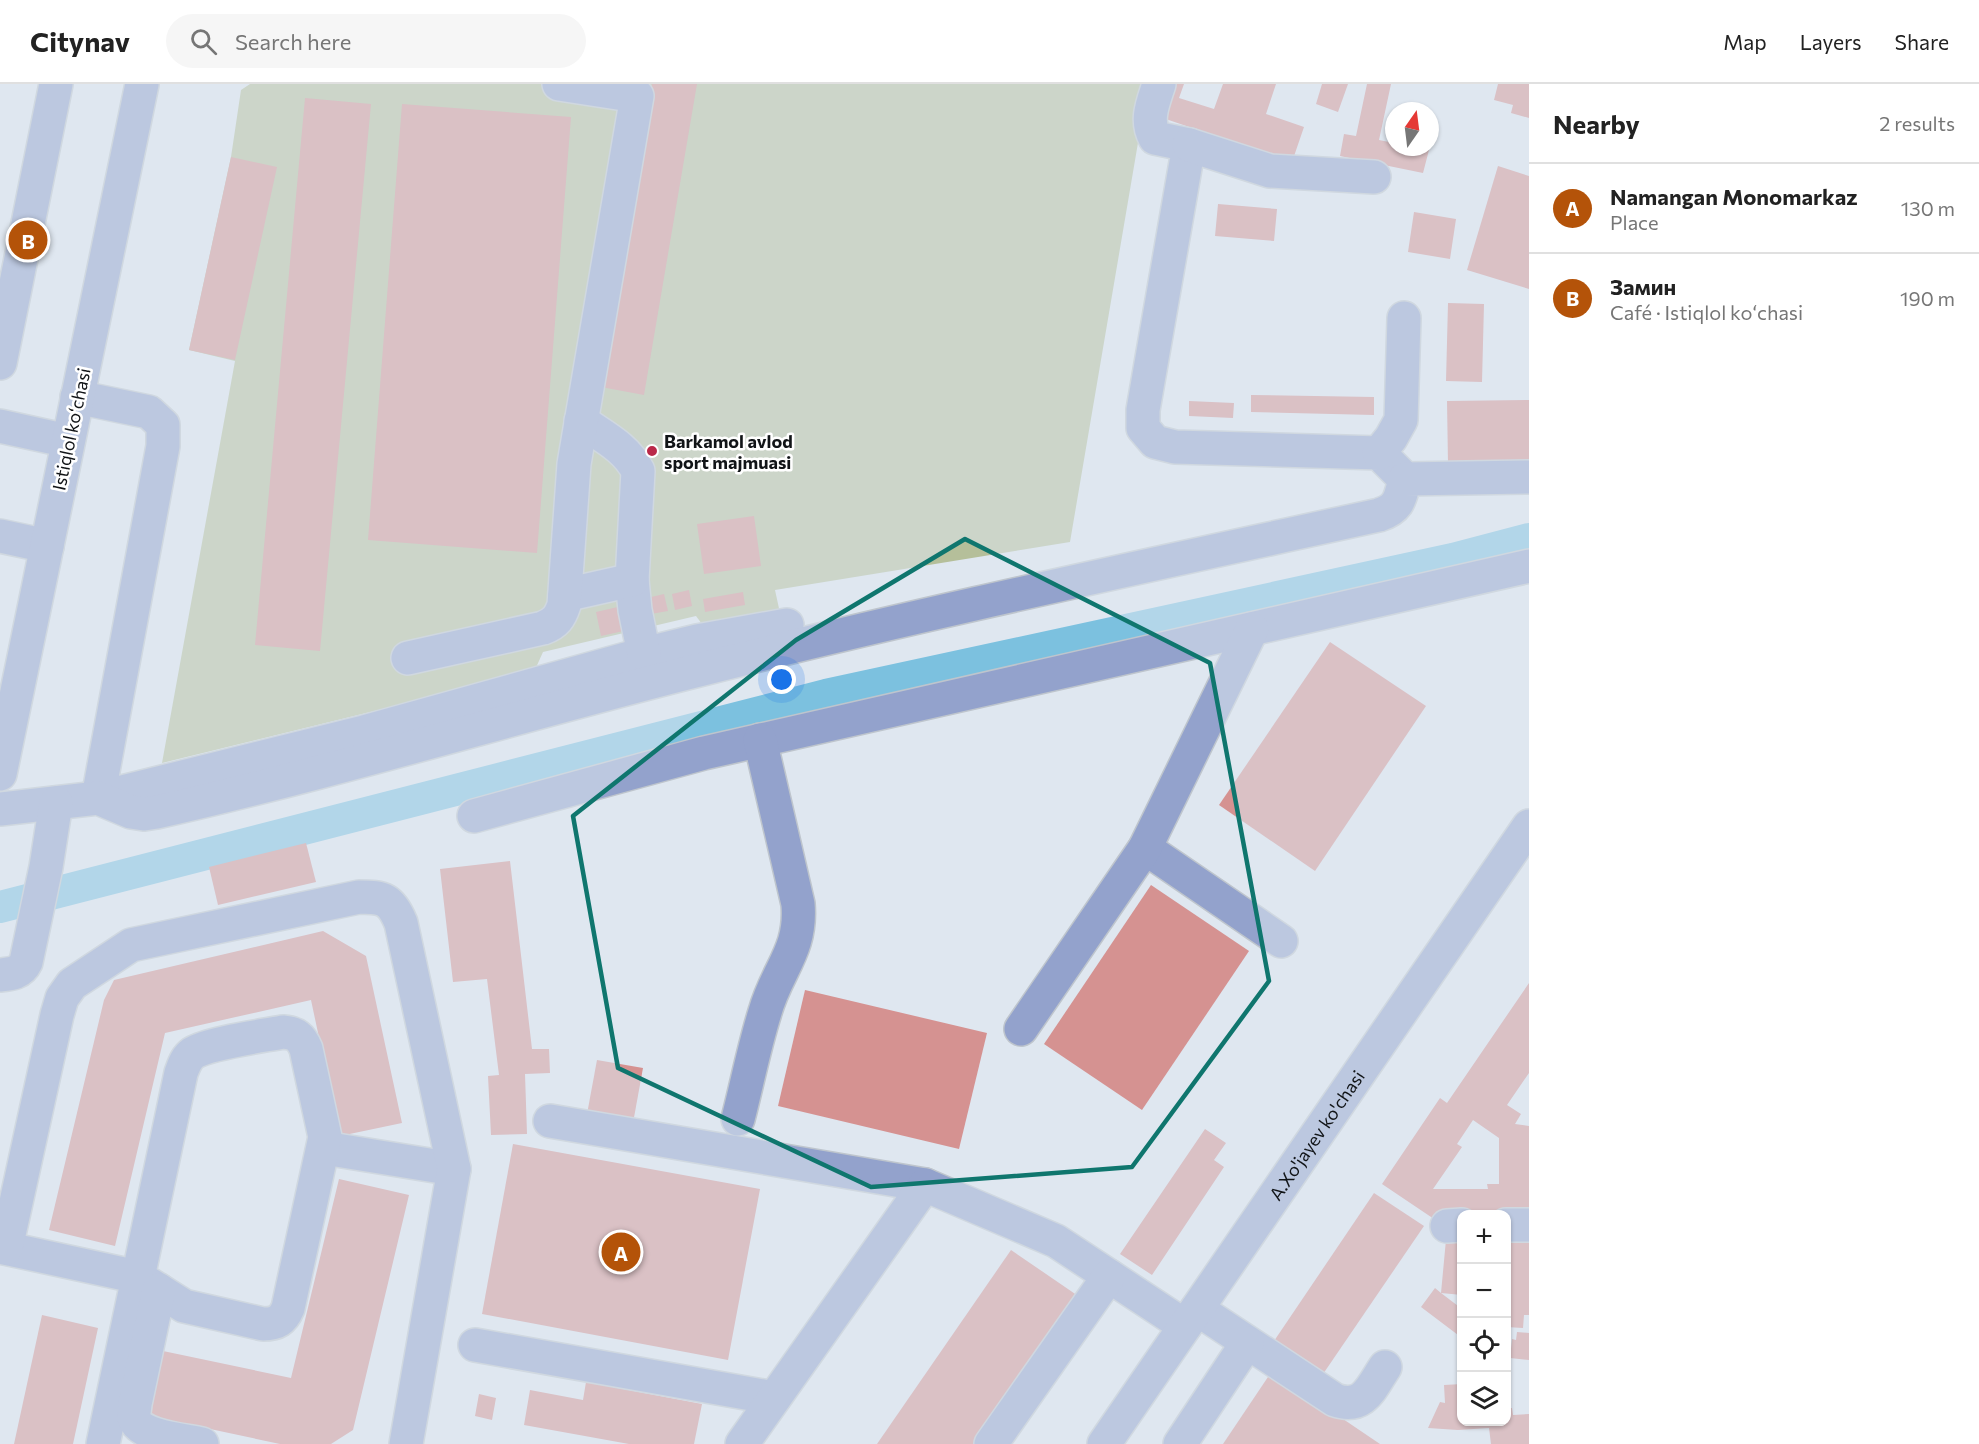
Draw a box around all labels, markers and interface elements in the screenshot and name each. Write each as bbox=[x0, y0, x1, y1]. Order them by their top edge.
search box bbox=[166, 14, 586, 68]
text: Citynav bbox=[30, 24, 130, 58]
icon: search bbox=[187, 25, 220, 58]
text: Search here bbox=[235, 28, 351, 55]
text: Map bbox=[1723, 29, 1767, 54]
text: Layers bbox=[1800, 29, 1862, 54]
text: Share bbox=[1895, 29, 1949, 54]
north arrow bbox=[1385, 102, 1439, 156]
text: Nearby bbox=[1553, 108, 1640, 139]
text: 2 results bbox=[1879, 111, 1955, 135]
text: Namangan Monomarkaz bbox=[1610, 183, 1858, 210]
text: A bbox=[1565, 196, 1580, 220]
text: 130 m bbox=[1901, 196, 1955, 220]
text: Place bbox=[1610, 210, 1659, 234]
pin: B bbox=[9, 218, 48, 262]
text: Замин bbox=[1610, 273, 1676, 300]
text: B bbox=[1566, 286, 1579, 310]
text: 190 m bbox=[1900, 286, 1955, 310]
text: Café · Istiqlol koʻchasi bbox=[1610, 300, 1803, 324]
street label: Istiqlol koʻchasi bbox=[47, 366, 95, 492]
place label: Barkamol avlod sport majmuasi bbox=[664, 430, 793, 473]
marker: Barkamol avlod sport majmuasi bbox=[645, 444, 659, 458]
your location bbox=[767, 665, 796, 694]
street label: A.Xo'jayev ko'chasi bbox=[1264, 1066, 1369, 1204]
map controls bbox=[1457, 1210, 1511, 1426]
button: + bbox=[1457, 1210, 1511, 1264]
pin: A bbox=[602, 1230, 640, 1274]
button: − bbox=[1457, 1264, 1511, 1318]
button: locate bbox=[1457, 1318, 1511, 1372]
button: layers bbox=[1457, 1372, 1511, 1426]

